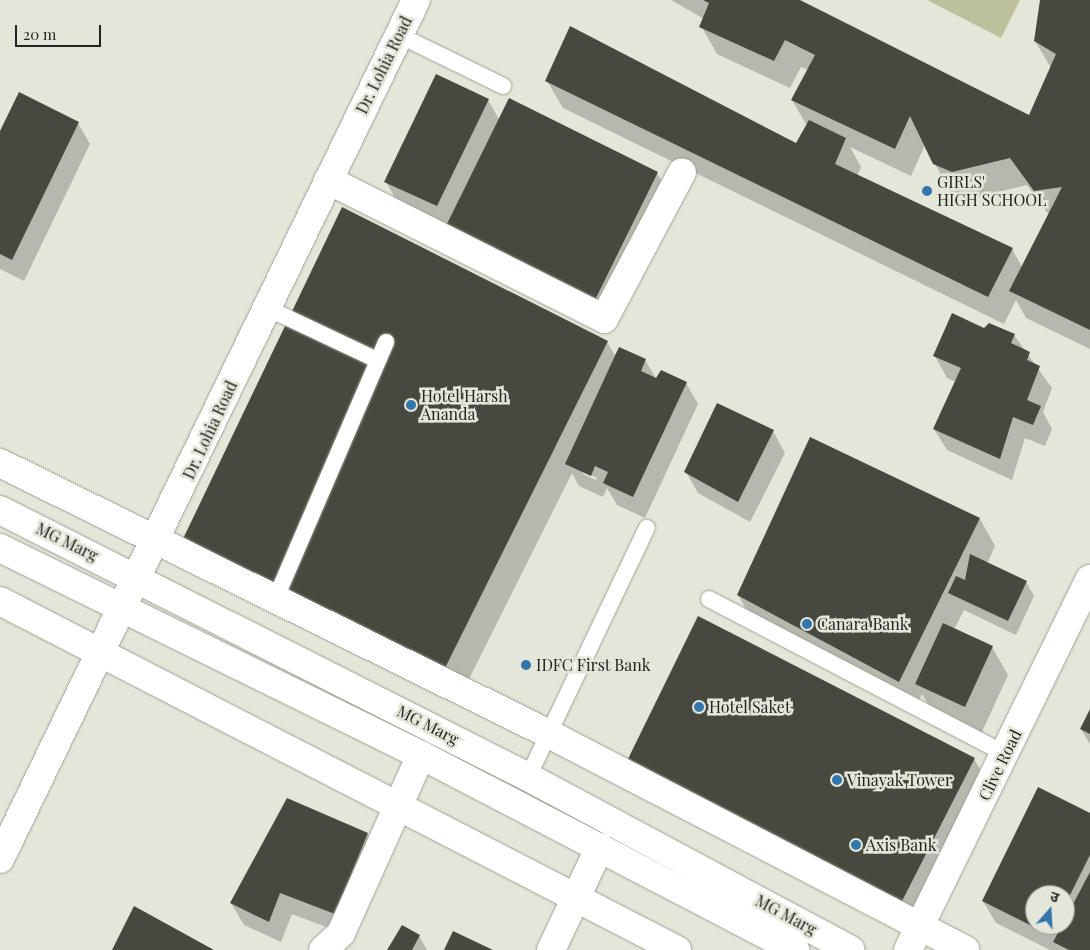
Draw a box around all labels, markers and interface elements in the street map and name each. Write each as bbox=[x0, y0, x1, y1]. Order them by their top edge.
street label: Dr. Lohia Road bbox=[352, 13, 416, 117]
scale bar bbox=[18, 15, 104, 47]
text: 20 m bbox=[23, 24, 56, 44]
place label: GIRLS' HIGH SCHOOL bbox=[937, 172, 1046, 210]
marker: GIRLS' HIGH SCHOOL bbox=[921, 185, 933, 197]
street label: Dr. Lohia Road bbox=[179, 378, 241, 482]
place label: Hotel Harsh Ananda bbox=[421, 386, 508, 424]
marker: Hotel Harsh Ananda bbox=[405, 399, 417, 411]
street label: MG Marg bbox=[33, 519, 101, 565]
place label: Canara Bank bbox=[817, 614, 909, 634]
marker: Canara Bank bbox=[801, 618, 813, 630]
place label: IDFC First Bank bbox=[536, 655, 651, 675]
marker: IDFC First Bank bbox=[520, 659, 532, 671]
place label: Hotel Saket bbox=[709, 697, 791, 717]
street label: MG Marg bbox=[394, 701, 462, 749]
marker: Hotel Saket bbox=[693, 701, 705, 713]
street label: Clive Road bbox=[975, 726, 1025, 804]
place label: Vinayak Tower bbox=[847, 770, 953, 790]
marker: Vinayak Tower bbox=[831, 774, 843, 786]
place label: Axis Bank bbox=[866, 835, 936, 855]
marker: Axis Bank bbox=[850, 839, 862, 851]
north arrow bbox=[1025, 885, 1075, 935]
text: उ bbox=[1048, 886, 1062, 907]
street label: MG Marg bbox=[752, 891, 820, 939]

